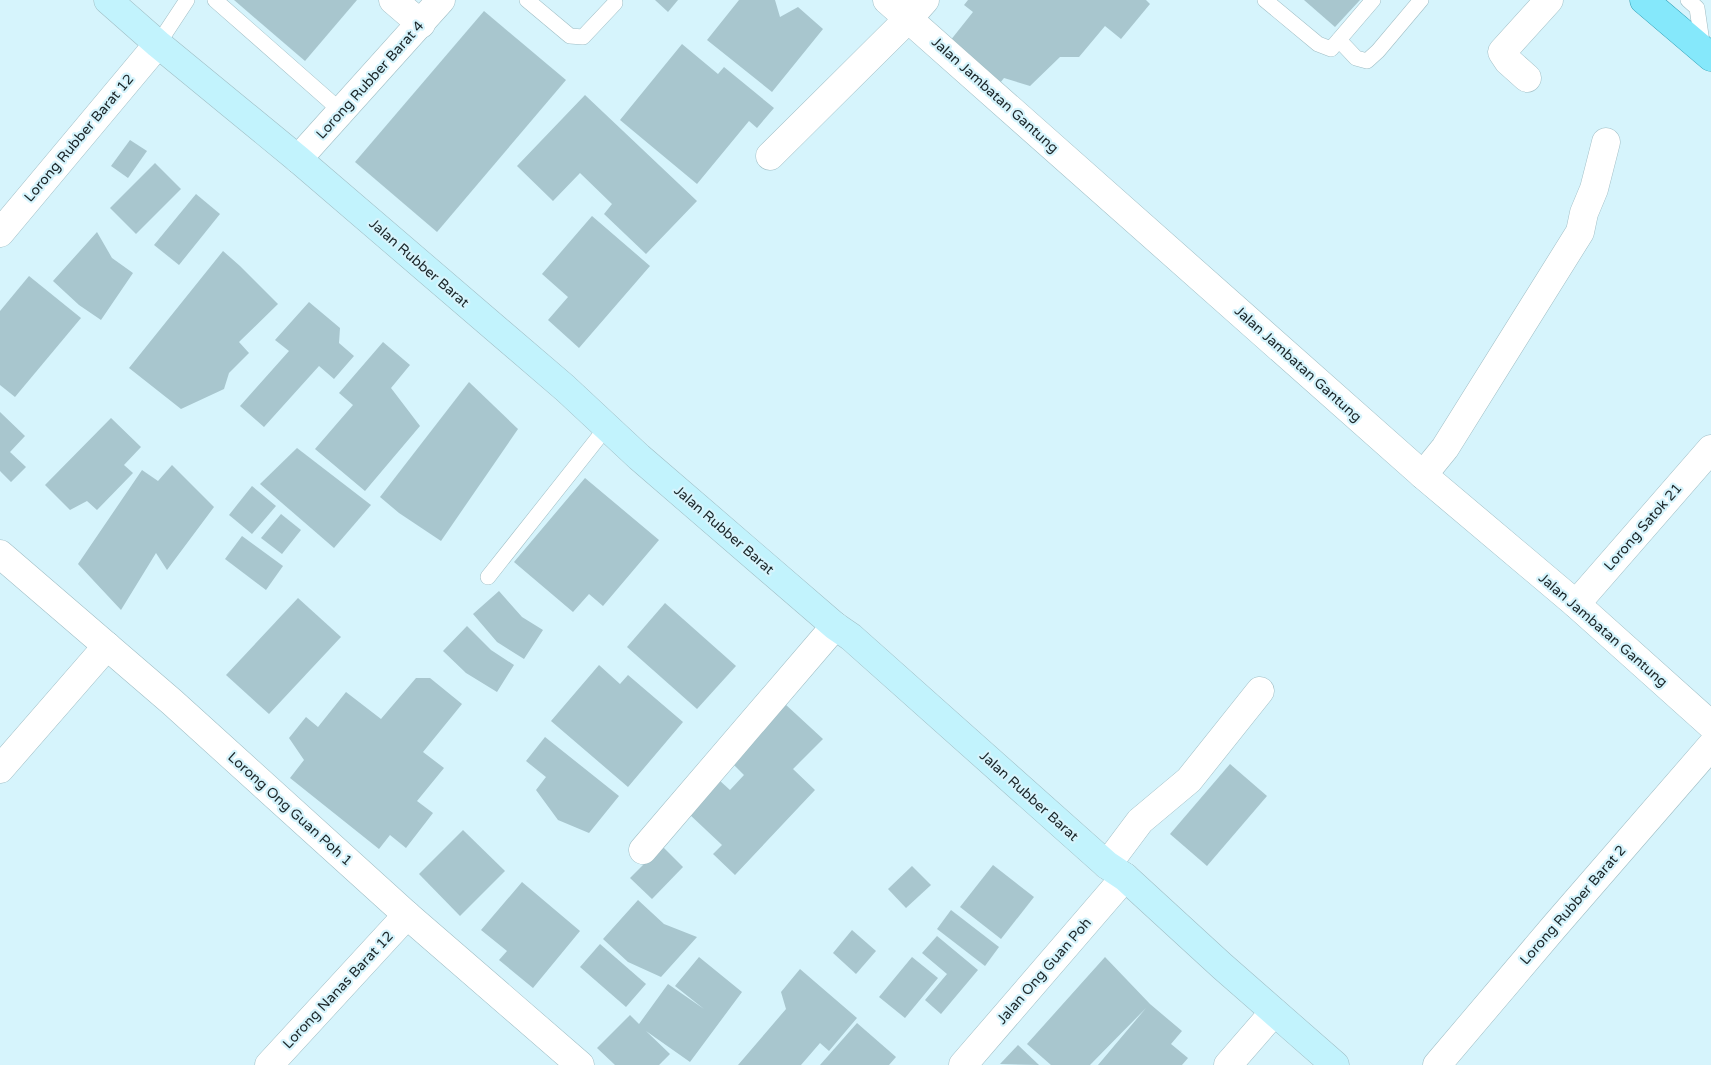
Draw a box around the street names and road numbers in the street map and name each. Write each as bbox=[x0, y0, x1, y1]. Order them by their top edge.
street label: Lorong Rubber Barat 4 bbox=[313, 17, 428, 142]
street label: Jalan Jambatan Gantung bbox=[928, 33, 1062, 157]
street label: Lorong Rubber Barat 12 bbox=[21, 71, 137, 205]
street label: Jalan Rubber Barat bbox=[366, 215, 473, 311]
street label: Jalan Jambatan Gantung bbox=[1231, 302, 1365, 426]
street label: Lorong Satok 21 bbox=[1600, 480, 1686, 574]
street label: Jalan Rubber Barat bbox=[671, 482, 778, 578]
street label: Jalan Jambatan Gantung bbox=[1535, 569, 1671, 691]
street label: Jalan Rubber Barat bbox=[976, 747, 1082, 845]
street label: Lorong Ong Guan Poh 1 bbox=[224, 749, 356, 869]
street label: Lorong Rubber Barat 2 bbox=[1516, 842, 1630, 968]
street label: Jalan Ong Guan Poh bbox=[993, 914, 1095, 1028]
street label: Lorong Nanas Barat 12 bbox=[279, 928, 397, 1052]

